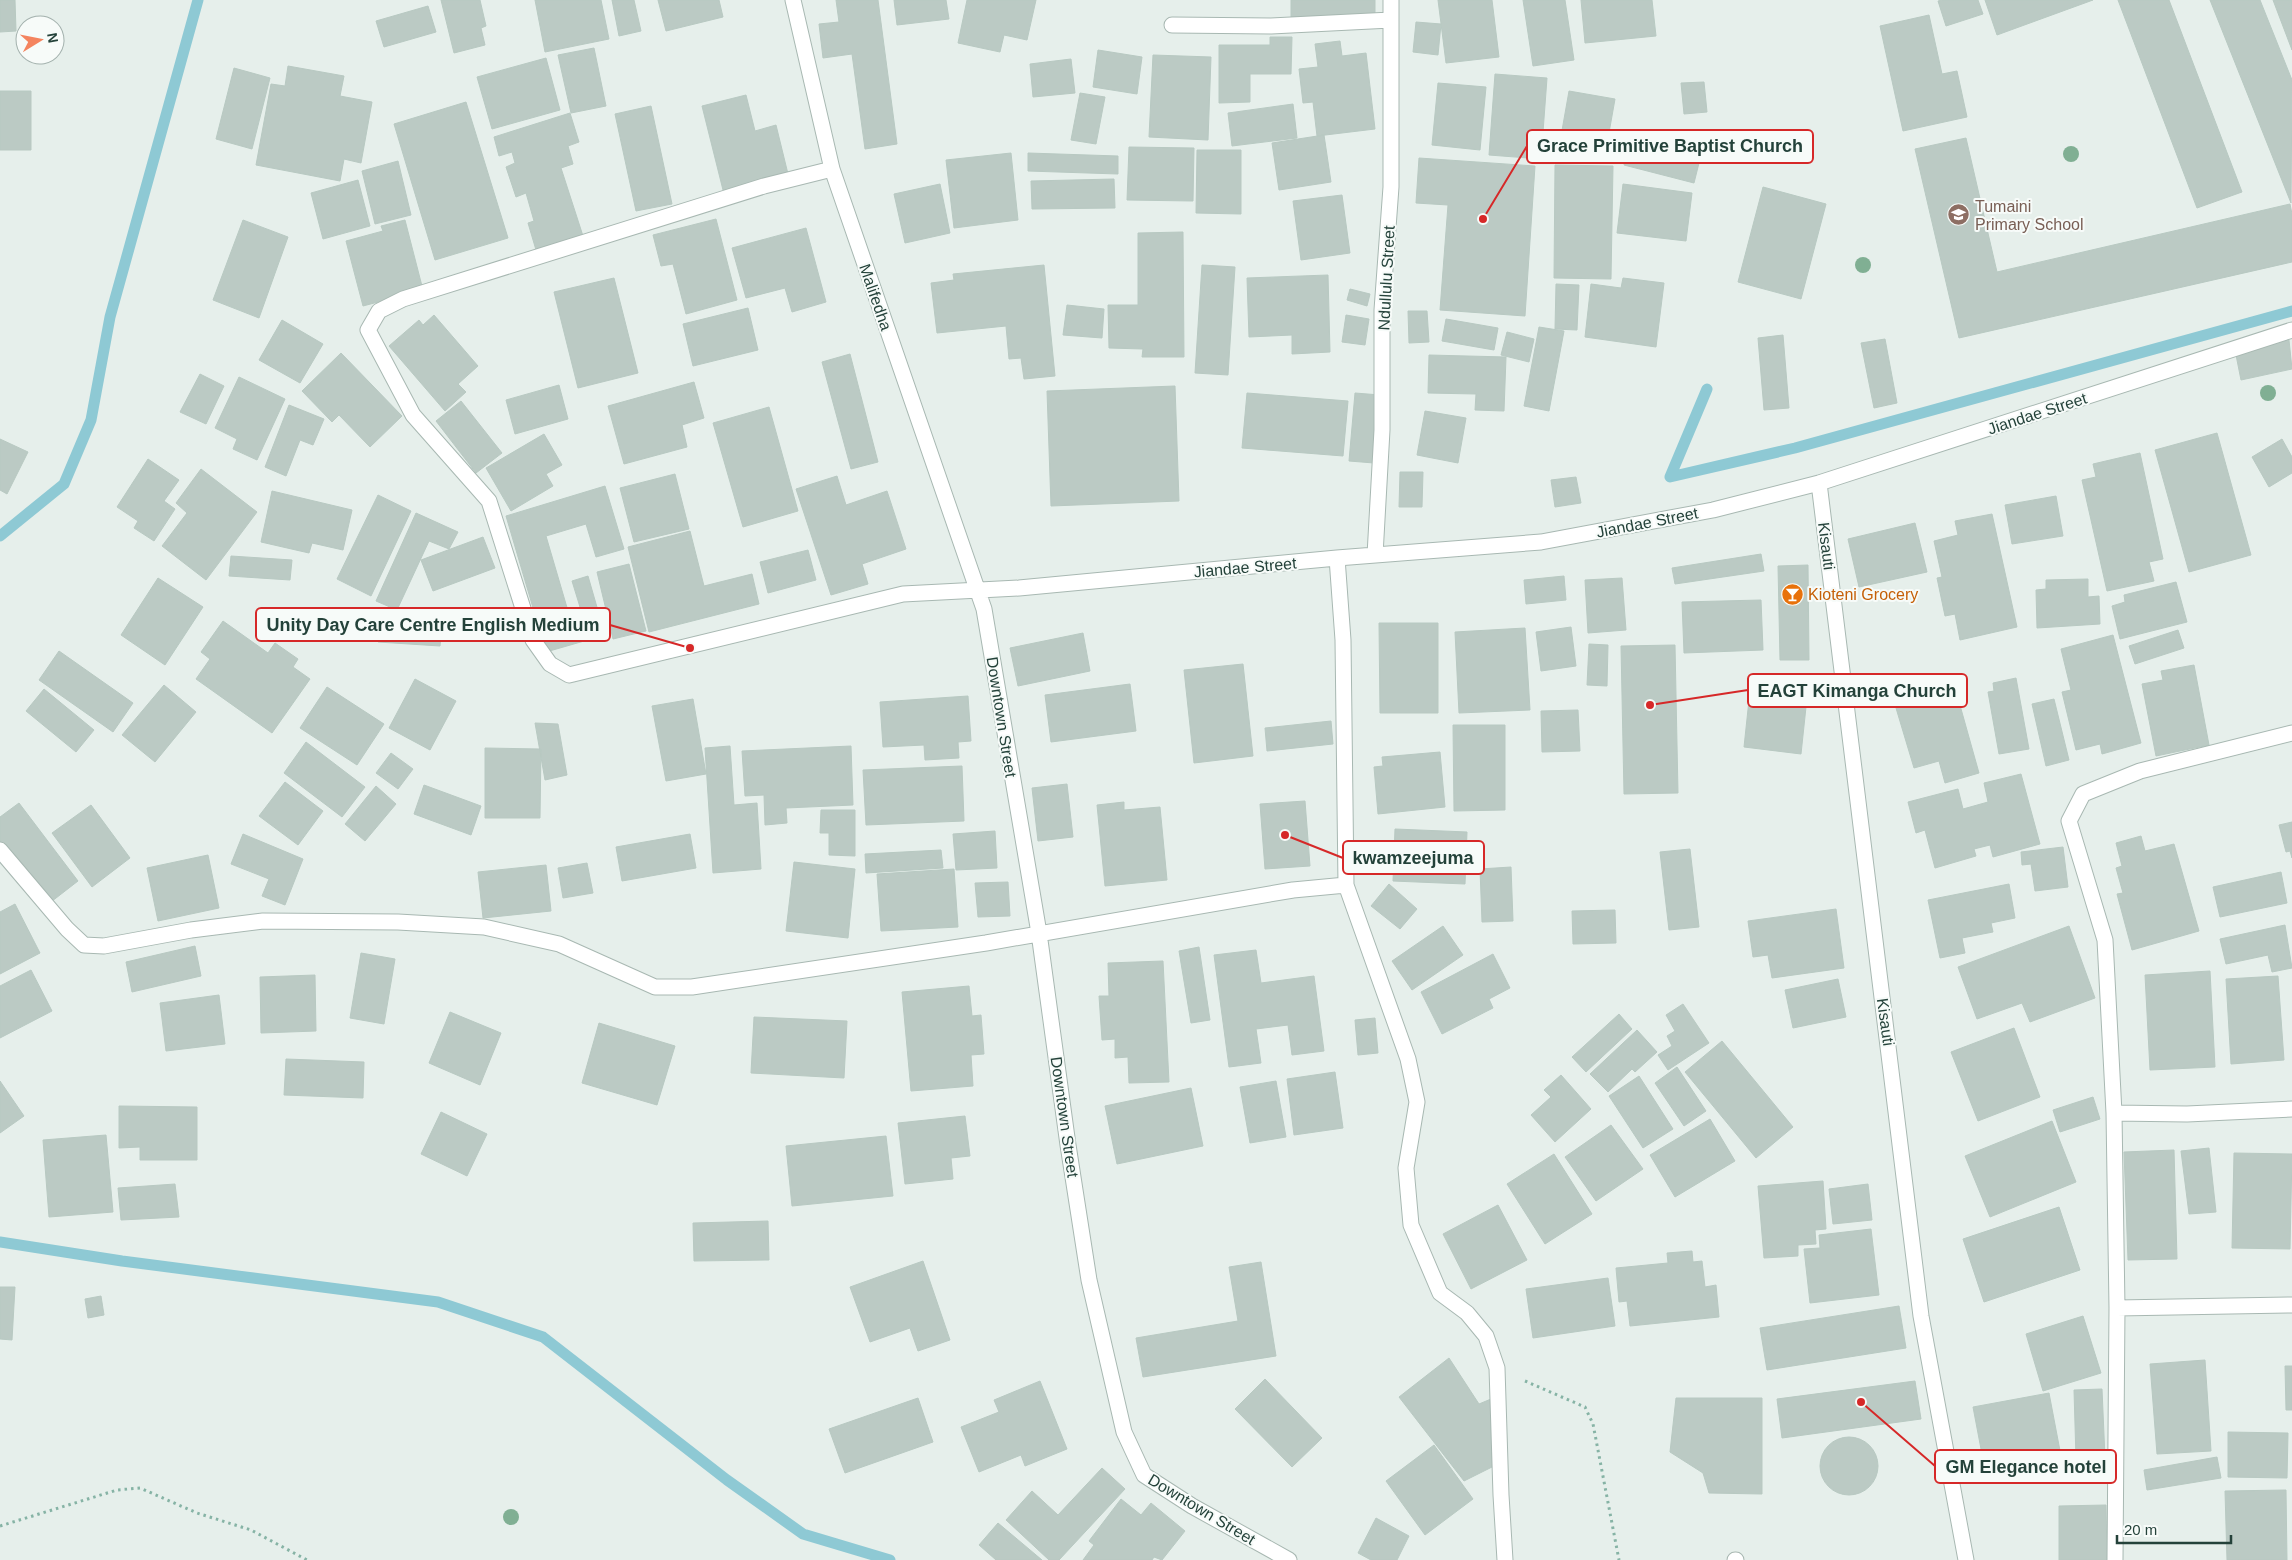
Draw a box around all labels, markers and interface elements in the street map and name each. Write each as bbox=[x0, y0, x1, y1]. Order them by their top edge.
north arrow bbox=[15, 15, 65, 65]
text: N bbox=[44, 31, 62, 44]
callout: Grace Primitive Baptist Church bbox=[1527, 130, 1813, 163]
text: Grace Primitive Baptist Church bbox=[1537, 136, 1803, 156]
place label: Tumaini Primary School bbox=[1975, 198, 2083, 233]
school or university icon: Tumaini Primary School bbox=[1947, 203, 1971, 227]
street label: Ndullulu Street bbox=[1375, 225, 1398, 331]
street label: Malifedha bbox=[856, 262, 895, 333]
street label: Jiandae Street bbox=[1985, 389, 2089, 438]
street label: Jiandae Street bbox=[1595, 504, 1700, 541]
street label: Kisauti bbox=[1815, 521, 1838, 571]
street label: Jiandae Street bbox=[1193, 554, 1298, 580]
bar icon: Kioteni Grocery bbox=[1780, 582, 1804, 606]
place label: Kioteni Grocery bbox=[1808, 586, 1918, 603]
callout: Unity Day Care Centre English Medium bbox=[256, 608, 610, 641]
text: Unity Day Care Centre English Medium bbox=[266, 615, 600, 635]
street label: Downtown Street bbox=[984, 656, 1020, 779]
callout: EAGT Kimanga Church bbox=[1748, 674, 1967, 707]
text: EAGT Kimanga Church bbox=[1757, 681, 1957, 701]
callout: kwamzeejuma bbox=[1343, 841, 1484, 874]
text: kwamzeejuma bbox=[1352, 848, 1475, 868]
street label: Kisauti bbox=[1874, 997, 1897, 1047]
street label: Downtown Street bbox=[1048, 1056, 1081, 1179]
callout: GM Elegance hotel bbox=[1935, 1450, 2116, 1483]
text: GM Elegance hotel bbox=[1945, 1457, 2107, 1477]
street label: Downtown Street bbox=[1145, 1471, 1259, 1548]
scale bar bbox=[2117, 1512, 2231, 1544]
text: 20 m bbox=[2124, 1521, 2157, 1538]

